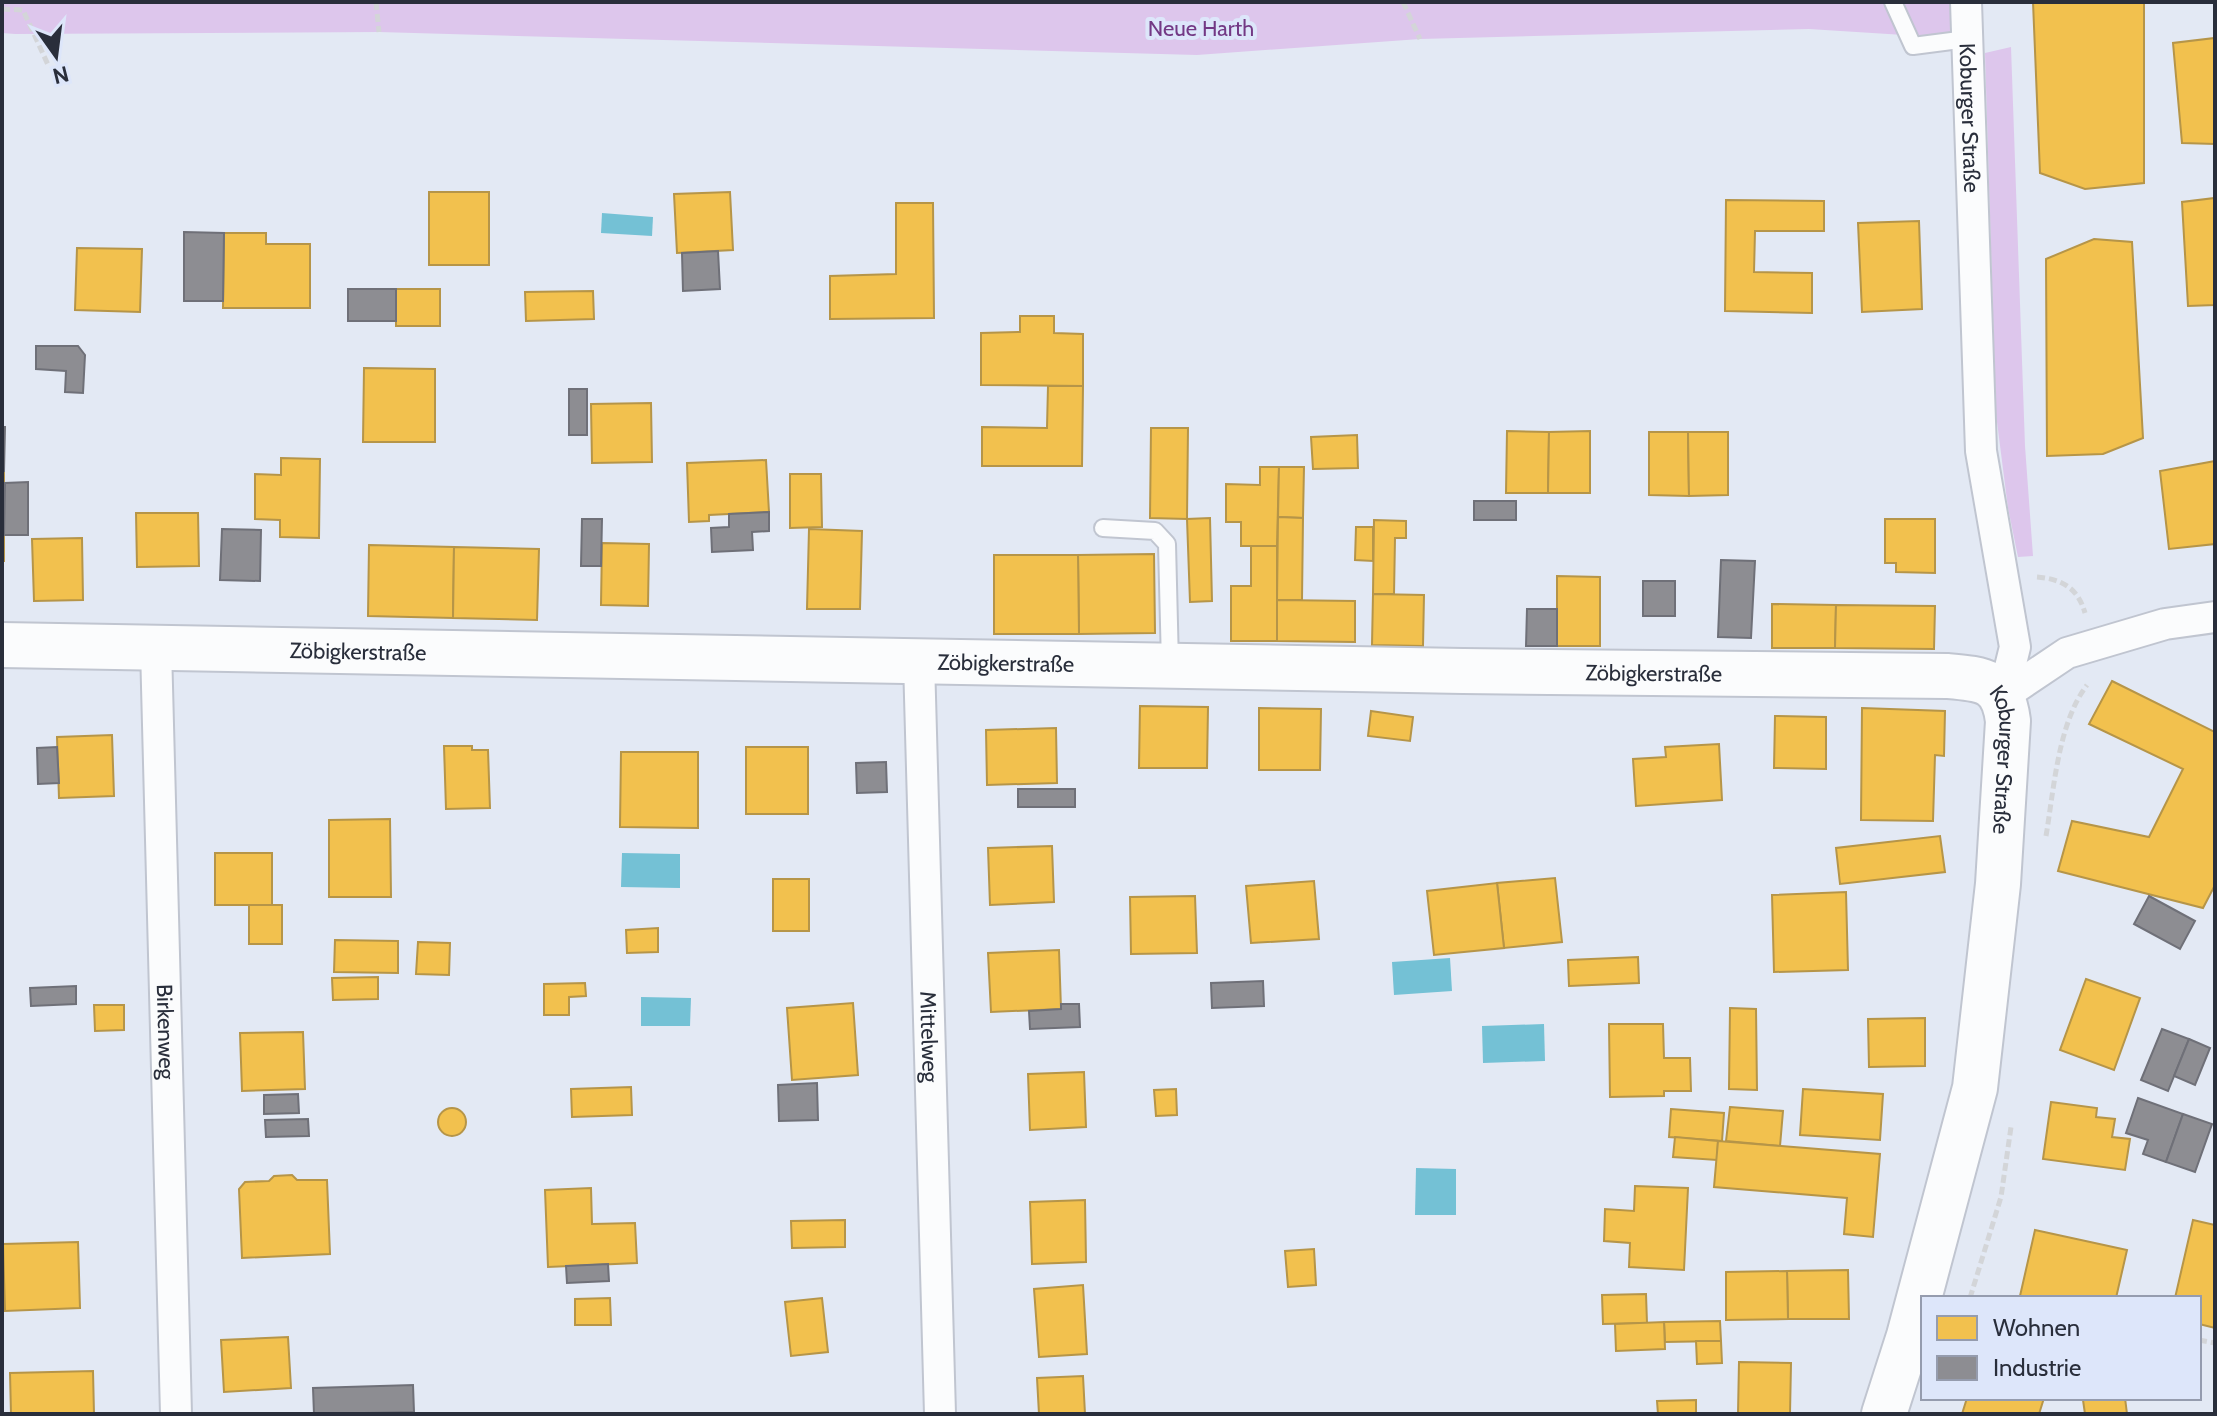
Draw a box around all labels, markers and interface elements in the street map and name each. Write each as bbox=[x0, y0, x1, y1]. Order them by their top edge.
park label: Neue Harth bbox=[1148, 15, 1254, 42]
north arrow bbox=[16, 16, 96, 96]
street label: Koburger Straße bbox=[1954, 43, 1986, 193]
text: N bbox=[50, 60, 72, 90]
street label: Zöbigkerstraße bbox=[289, 637, 427, 666]
street label: Zöbigkerstraße bbox=[937, 648, 1074, 678]
street label: Zöbigkerstraße bbox=[1585, 659, 1722, 687]
street label: Koburger Straße bbox=[1984, 680, 2021, 835]
street label: Birkenweg bbox=[151, 984, 181, 1081]
street label: Mittelweg bbox=[915, 991, 944, 1084]
legend bbox=[1921, 1296, 2201, 1400]
text: Wohnen bbox=[1993, 1313, 2080, 1342]
text: Industrie bbox=[1993, 1353, 2081, 1382]

